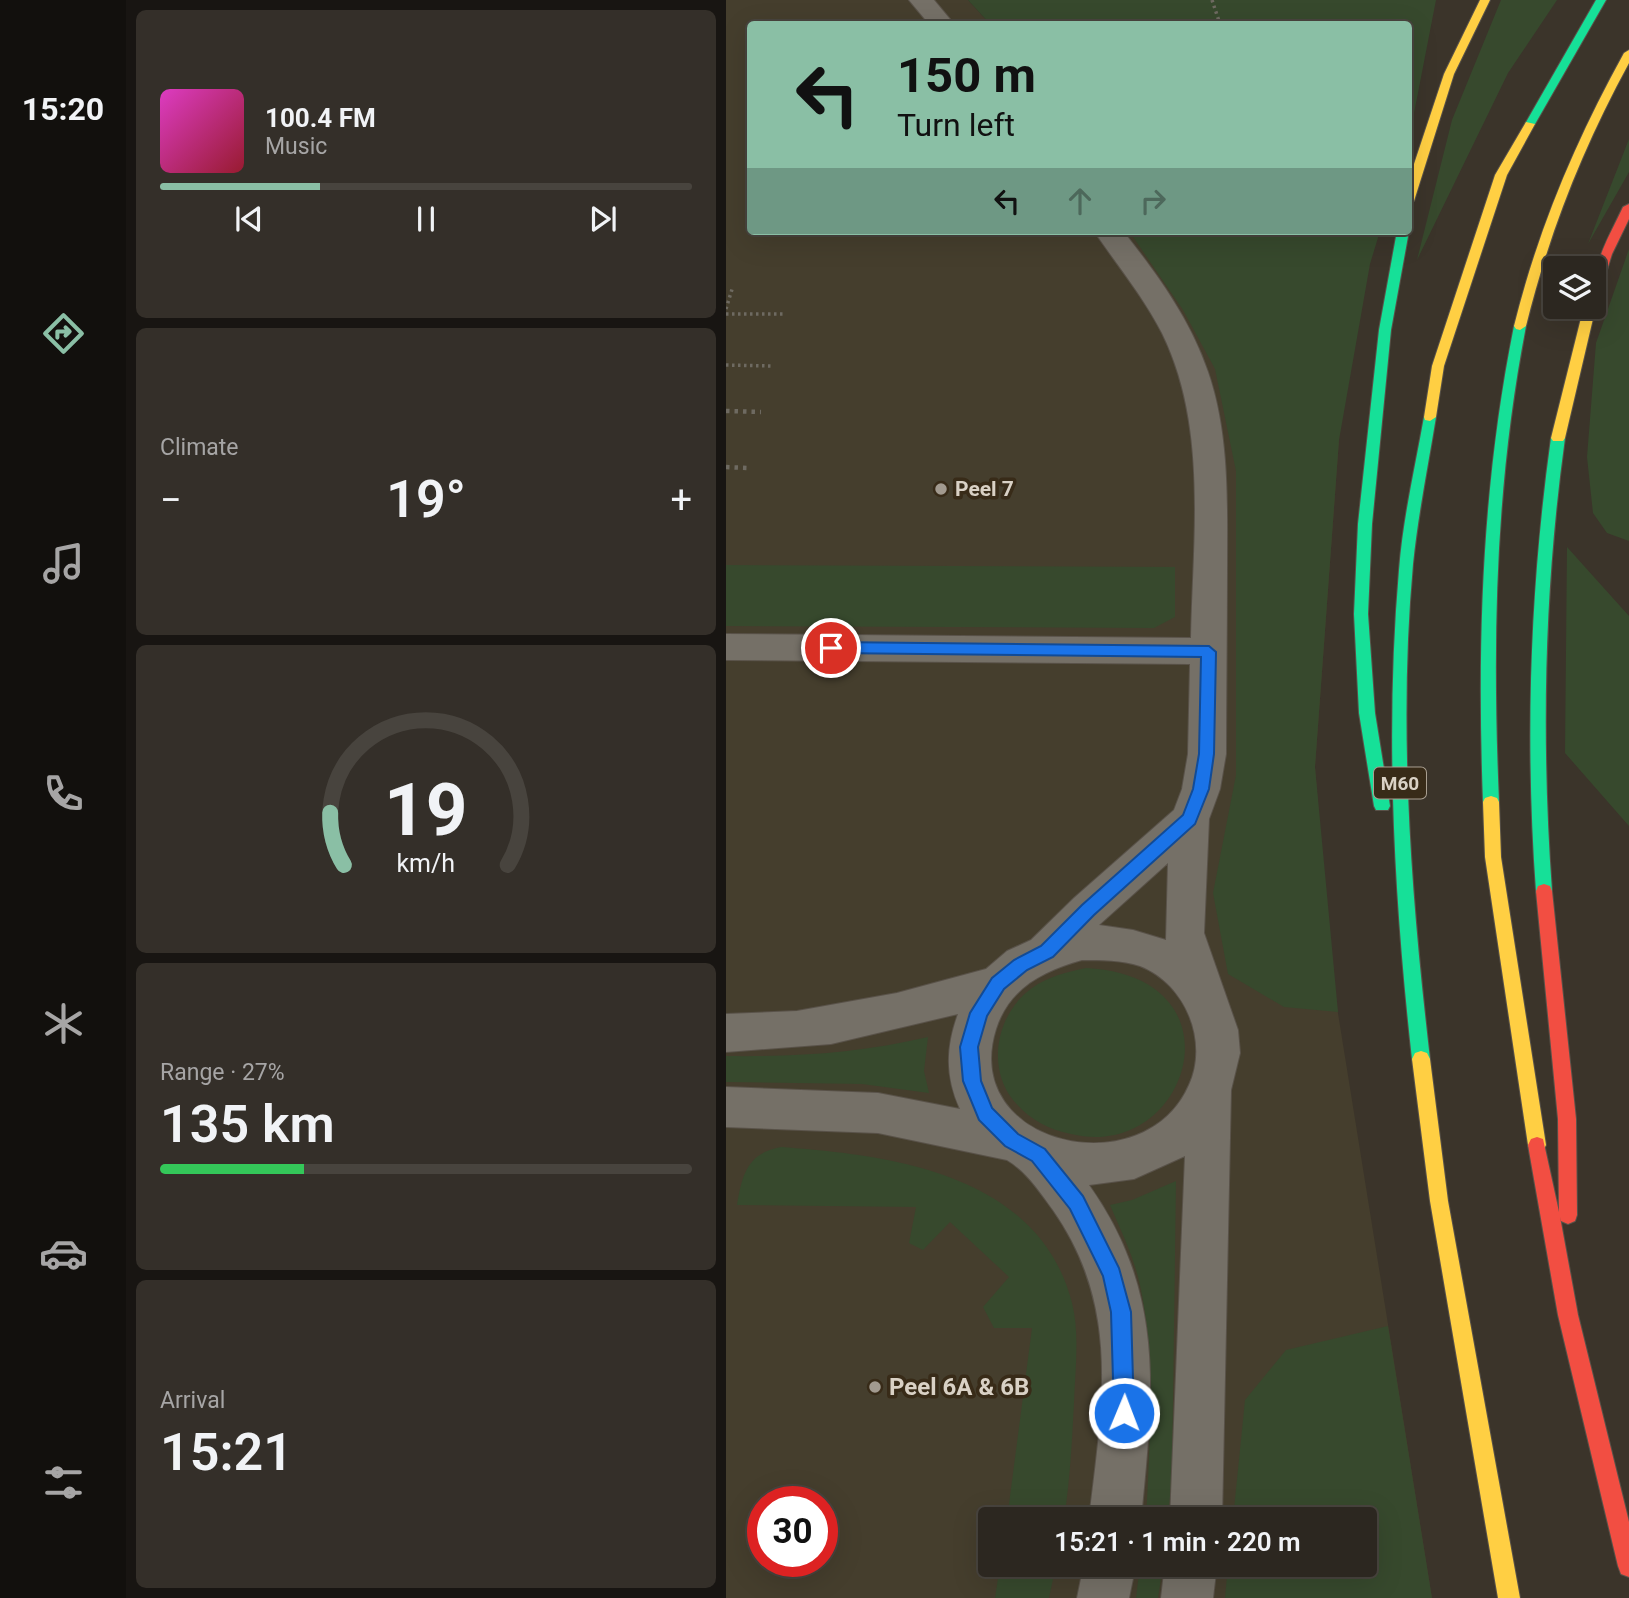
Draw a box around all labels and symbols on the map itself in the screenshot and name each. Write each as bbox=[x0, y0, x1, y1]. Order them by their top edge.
place label: Peel 7 bbox=[955, 477, 1014, 501]
marker: Peel 7 bbox=[933, 481, 949, 497]
pin bbox=[801, 618, 861, 678]
road number: M60 bbox=[1374, 768, 1426, 798]
place label: Peel 6A & 6B bbox=[889, 1373, 1029, 1401]
position arrow bbox=[1087, 1376, 1161, 1450]
marker: Peel 6A & 6B bbox=[867, 1379, 883, 1395]
speed limit sign: 30 bbox=[747, 1486, 838, 1577]

